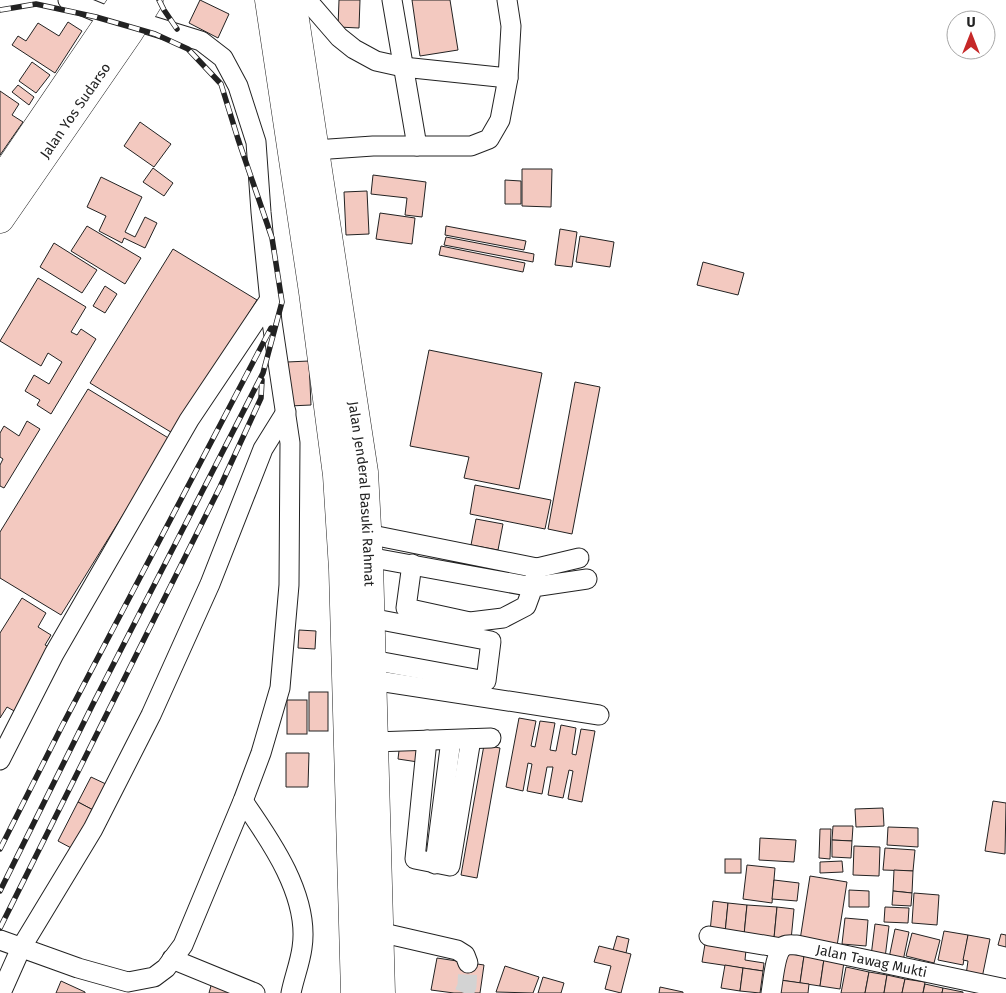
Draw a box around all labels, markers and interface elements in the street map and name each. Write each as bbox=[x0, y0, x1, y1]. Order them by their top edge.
north arrow bbox=[946, 10, 996, 60]
text: U bbox=[966, 14, 976, 31]
street label: Jalan Yos Sudarso bbox=[37, 60, 114, 162]
street label: Jalan Jenderal Basuki Rahmat bbox=[344, 400, 378, 588]
street label: Jalan Tawag Mukti bbox=[814, 941, 929, 981]

